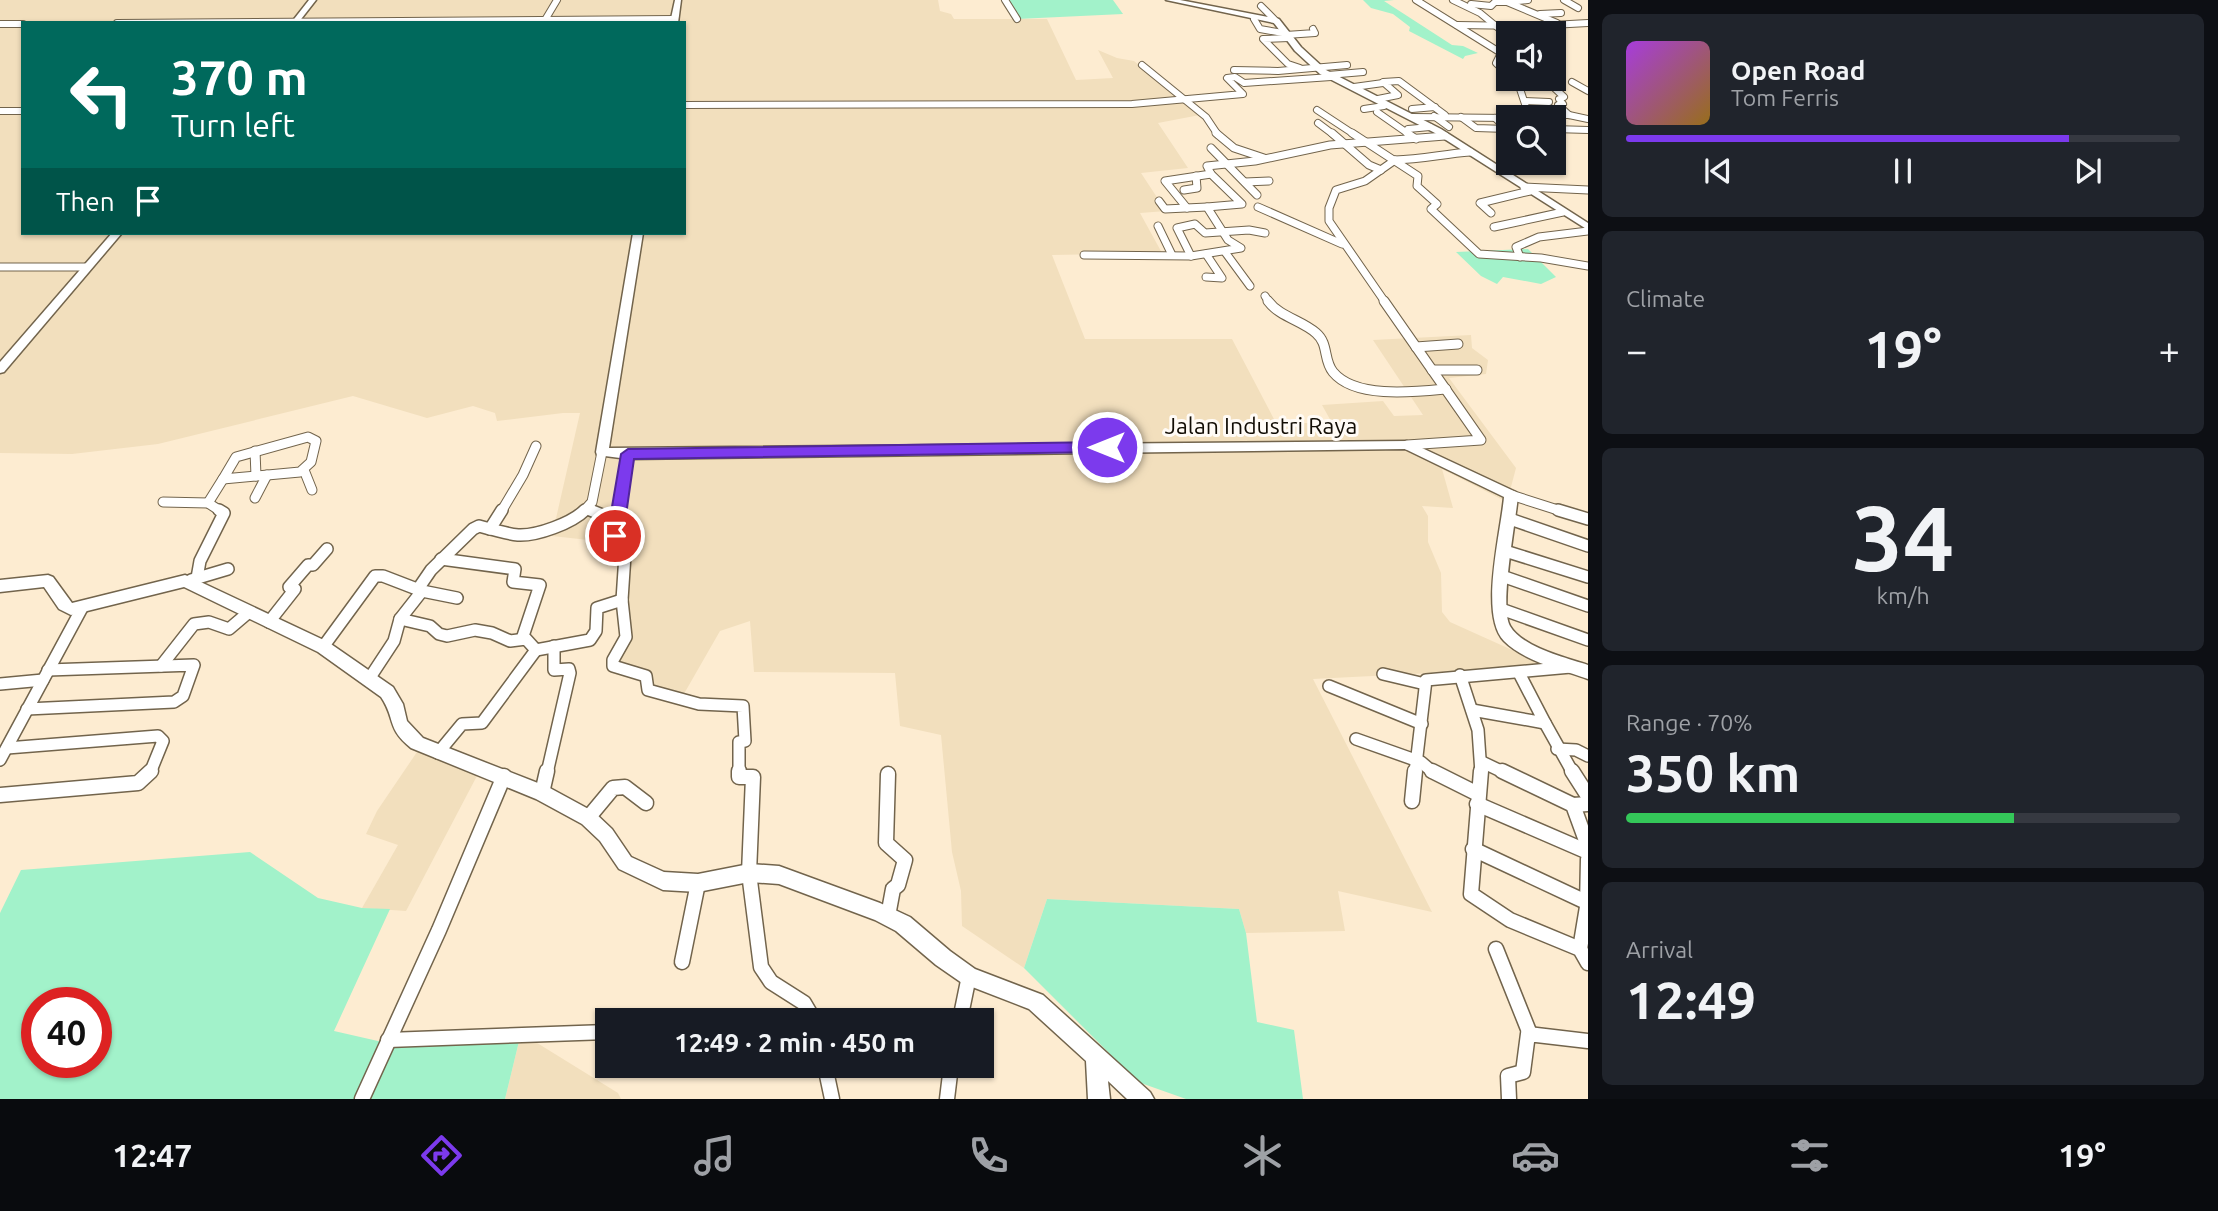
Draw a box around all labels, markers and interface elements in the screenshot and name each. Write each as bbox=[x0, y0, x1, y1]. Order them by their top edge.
map controls bbox=[1496, 21, 1566, 175]
button: sound bbox=[1496, 21, 1566, 91]
icon: left bbox=[56, 49, 147, 140]
text: 370 m bbox=[171, 49, 308, 104]
text: Open Road bbox=[1731, 56, 1865, 85]
text: Tom Ferris bbox=[1731, 85, 1839, 110]
button: search bbox=[1496, 105, 1566, 175]
text: Turn left bbox=[171, 107, 295, 143]
icon: previous bbox=[1699, 152, 1737, 190]
icon: pause bbox=[1884, 152, 1922, 190]
icon: next bbox=[2069, 152, 2107, 190]
icon: arrive bbox=[129, 182, 167, 220]
text: Then bbox=[56, 187, 115, 216]
text: Climate bbox=[1626, 286, 1705, 311]
text: 19° bbox=[1864, 320, 1942, 378]
text: − bbox=[1626, 329, 1647, 371]
text: + bbox=[2159, 329, 2180, 371]
position arrow bbox=[1070, 410, 1144, 484]
street label: Jalan Industri Raya bbox=[1165, 413, 1357, 438]
text: 34 bbox=[1852, 486, 1954, 588]
pin bbox=[585, 506, 645, 566]
icon: arrive bbox=[596, 517, 634, 555]
text: km/h bbox=[1876, 583, 1930, 608]
text: Range · 70% bbox=[1626, 710, 1753, 735]
text: 350 km bbox=[1626, 744, 1800, 802]
text: Arrival bbox=[1626, 937, 1693, 962]
text: 12:49 bbox=[1626, 971, 1756, 1029]
speed limit sign: 40 bbox=[21, 987, 112, 1078]
text: 12:49 · 2 min · 450 m bbox=[674, 1028, 915, 1057]
icon: directions bbox=[417, 1131, 466, 1180]
icon: music bbox=[690, 1131, 739, 1180]
icon: phone bbox=[964, 1131, 1013, 1180]
icon: climate bbox=[1238, 1131, 1287, 1180]
icon: car bbox=[1511, 1131, 1560, 1180]
icon: filters bbox=[1785, 1131, 1834, 1180]
text: 12:47 bbox=[112, 1137, 192, 1173]
text: 19° bbox=[2058, 1137, 2106, 1173]

